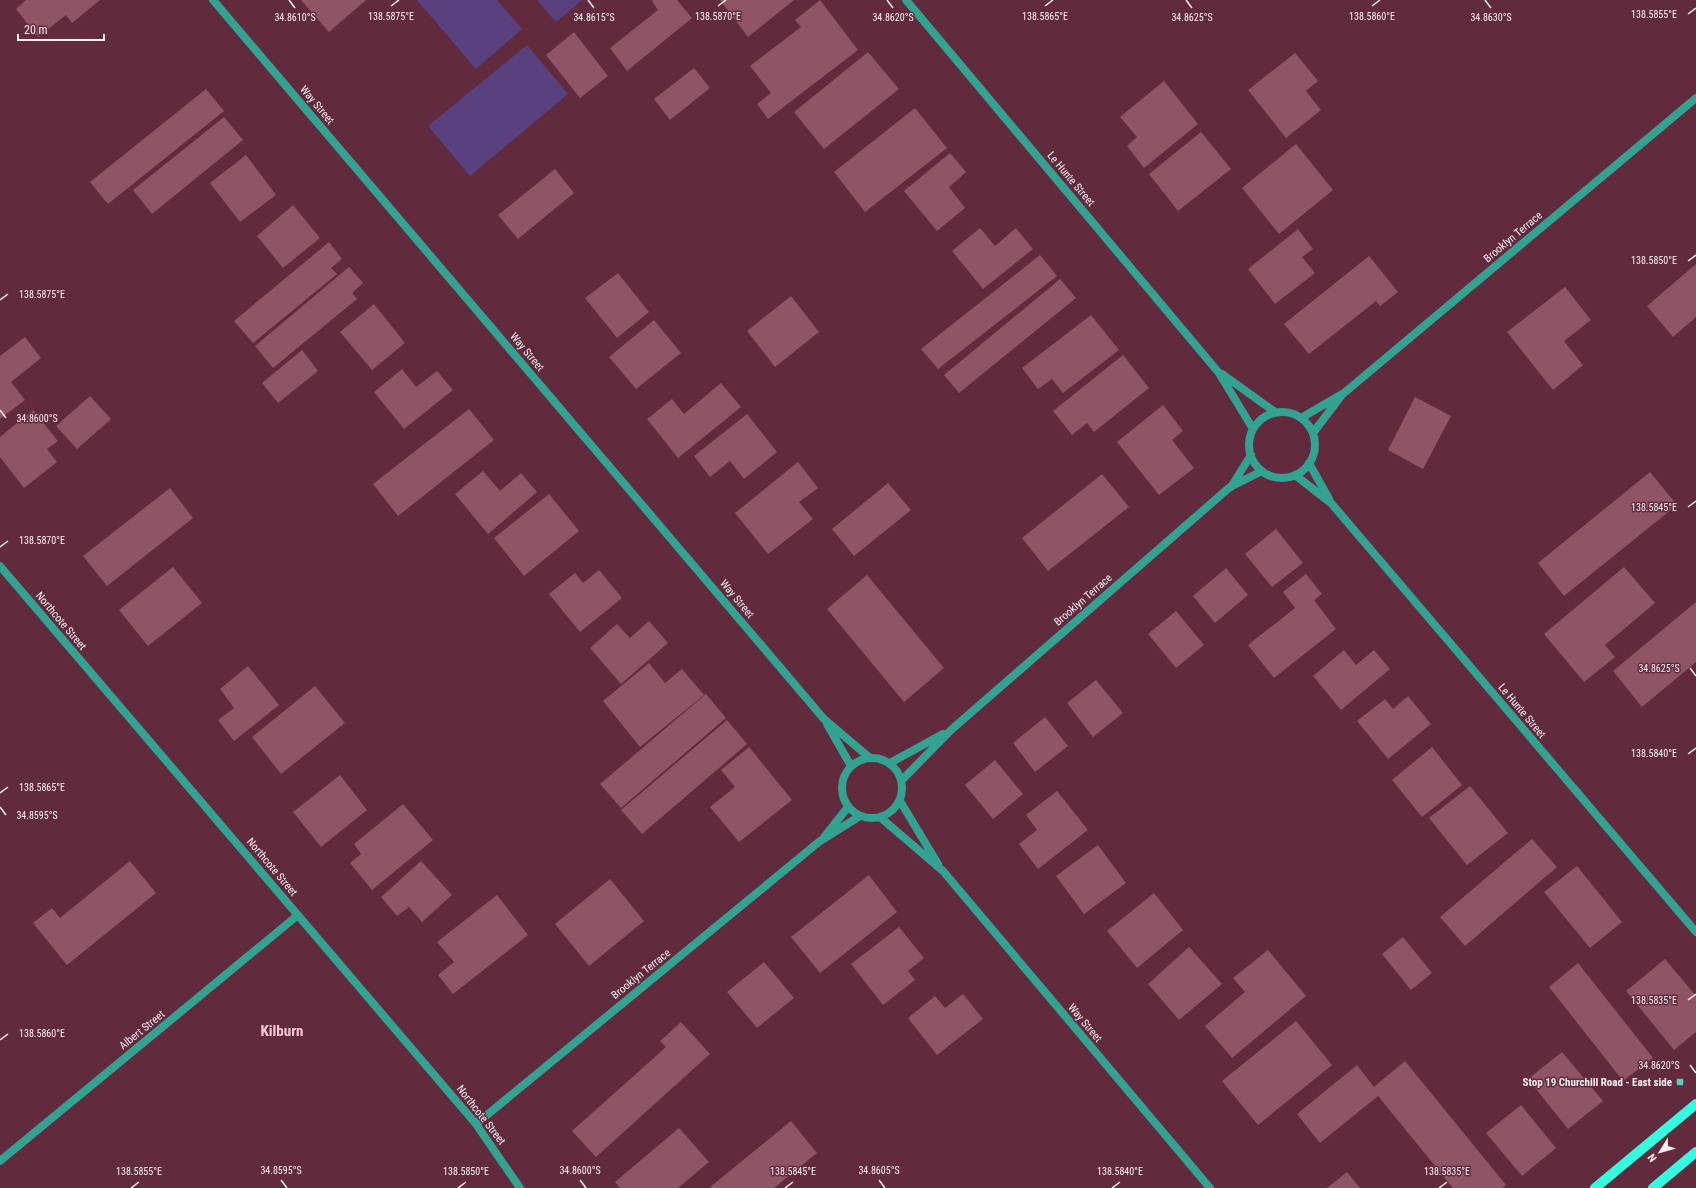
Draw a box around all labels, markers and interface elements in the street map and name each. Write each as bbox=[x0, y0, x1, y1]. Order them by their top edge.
text: 138.5855°E bbox=[1631, 9, 1677, 20]
text: 138.5875°E bbox=[368, 11, 414, 22]
text: 138.5870°E bbox=[695, 11, 741, 22]
text: 138.5865°E bbox=[1022, 11, 1068, 22]
text: 138.5860°E bbox=[1349, 11, 1395, 22]
text: 34.8610°S bbox=[274, 12, 316, 23]
text: 34.8615°S bbox=[573, 12, 615, 23]
text: 34.8620°S bbox=[872, 12, 914, 23]
text: 34.8625°S bbox=[1171, 12, 1213, 23]
text: 34.8630°S bbox=[1470, 12, 1512, 23]
scale bar bbox=[18, 16, 104, 42]
text: 20 m bbox=[24, 23, 48, 37]
street label: Way Street bbox=[297, 83, 337, 127]
street label: Le Hunte Street bbox=[1044, 149, 1098, 209]
street label: Brooklyn Terrace bbox=[1481, 209, 1545, 265]
text: 138.5850°E bbox=[1631, 255, 1677, 266]
text: 138.5875°E bbox=[19, 289, 65, 300]
street label: Way Street bbox=[507, 330, 547, 374]
text: 34.8600°S bbox=[16, 413, 58, 424]
text: 138.5845°E bbox=[1631, 502, 1677, 513]
text: 138.5870°E bbox=[19, 535, 65, 546]
street label: Brooklyn Terrace bbox=[1051, 571, 1115, 629]
street label: Way Street bbox=[717, 577, 757, 621]
street label: Northcote Street bbox=[33, 589, 89, 653]
text: 34.8625°S bbox=[1638, 663, 1680, 674]
street label: Le Hunte Street bbox=[1495, 681, 1549, 741]
text: 138.5840°E bbox=[1631, 748, 1677, 759]
text: 138.5865°E bbox=[19, 782, 65, 793]
text: 34.8595°S bbox=[16, 810, 58, 821]
street label: Northcote Street bbox=[244, 835, 300, 899]
street label: Brooklyn Terrace bbox=[609, 946, 673, 1002]
text: 138.5835°E bbox=[1631, 995, 1677, 1006]
street label: Way Street bbox=[1065, 1001, 1105, 1045]
street label: Albert Street bbox=[117, 1008, 167, 1052]
district label: Kilburn bbox=[260, 1022, 304, 1040]
text: 138.5860°E bbox=[19, 1028, 65, 1039]
text: 34.8620°S bbox=[1638, 1060, 1680, 1071]
place label: Stop 19 Churchill Road - East side bbox=[1523, 1076, 1672, 1089]
marker: Stop 19 Churchill Road - East side bbox=[1675, 1077, 1685, 1087]
street label: Northcote Street bbox=[454, 1083, 508, 1147]
north arrow bbox=[1640, 1132, 1680, 1172]
text: N bbox=[1645, 1151, 1660, 1164]
text: 34.8595°S bbox=[260, 1165, 302, 1176]
text: 34.8600°S bbox=[559, 1165, 601, 1176]
text: 34.8605°S bbox=[858, 1165, 900, 1176]
text: 138.5855°E bbox=[116, 1166, 162, 1177]
text: 138.5850°E bbox=[443, 1166, 489, 1177]
text: 138.5845°E bbox=[770, 1166, 816, 1177]
text: 138.5840°E bbox=[1097, 1166, 1143, 1177]
text: 138.5835°E bbox=[1424, 1166, 1470, 1177]

